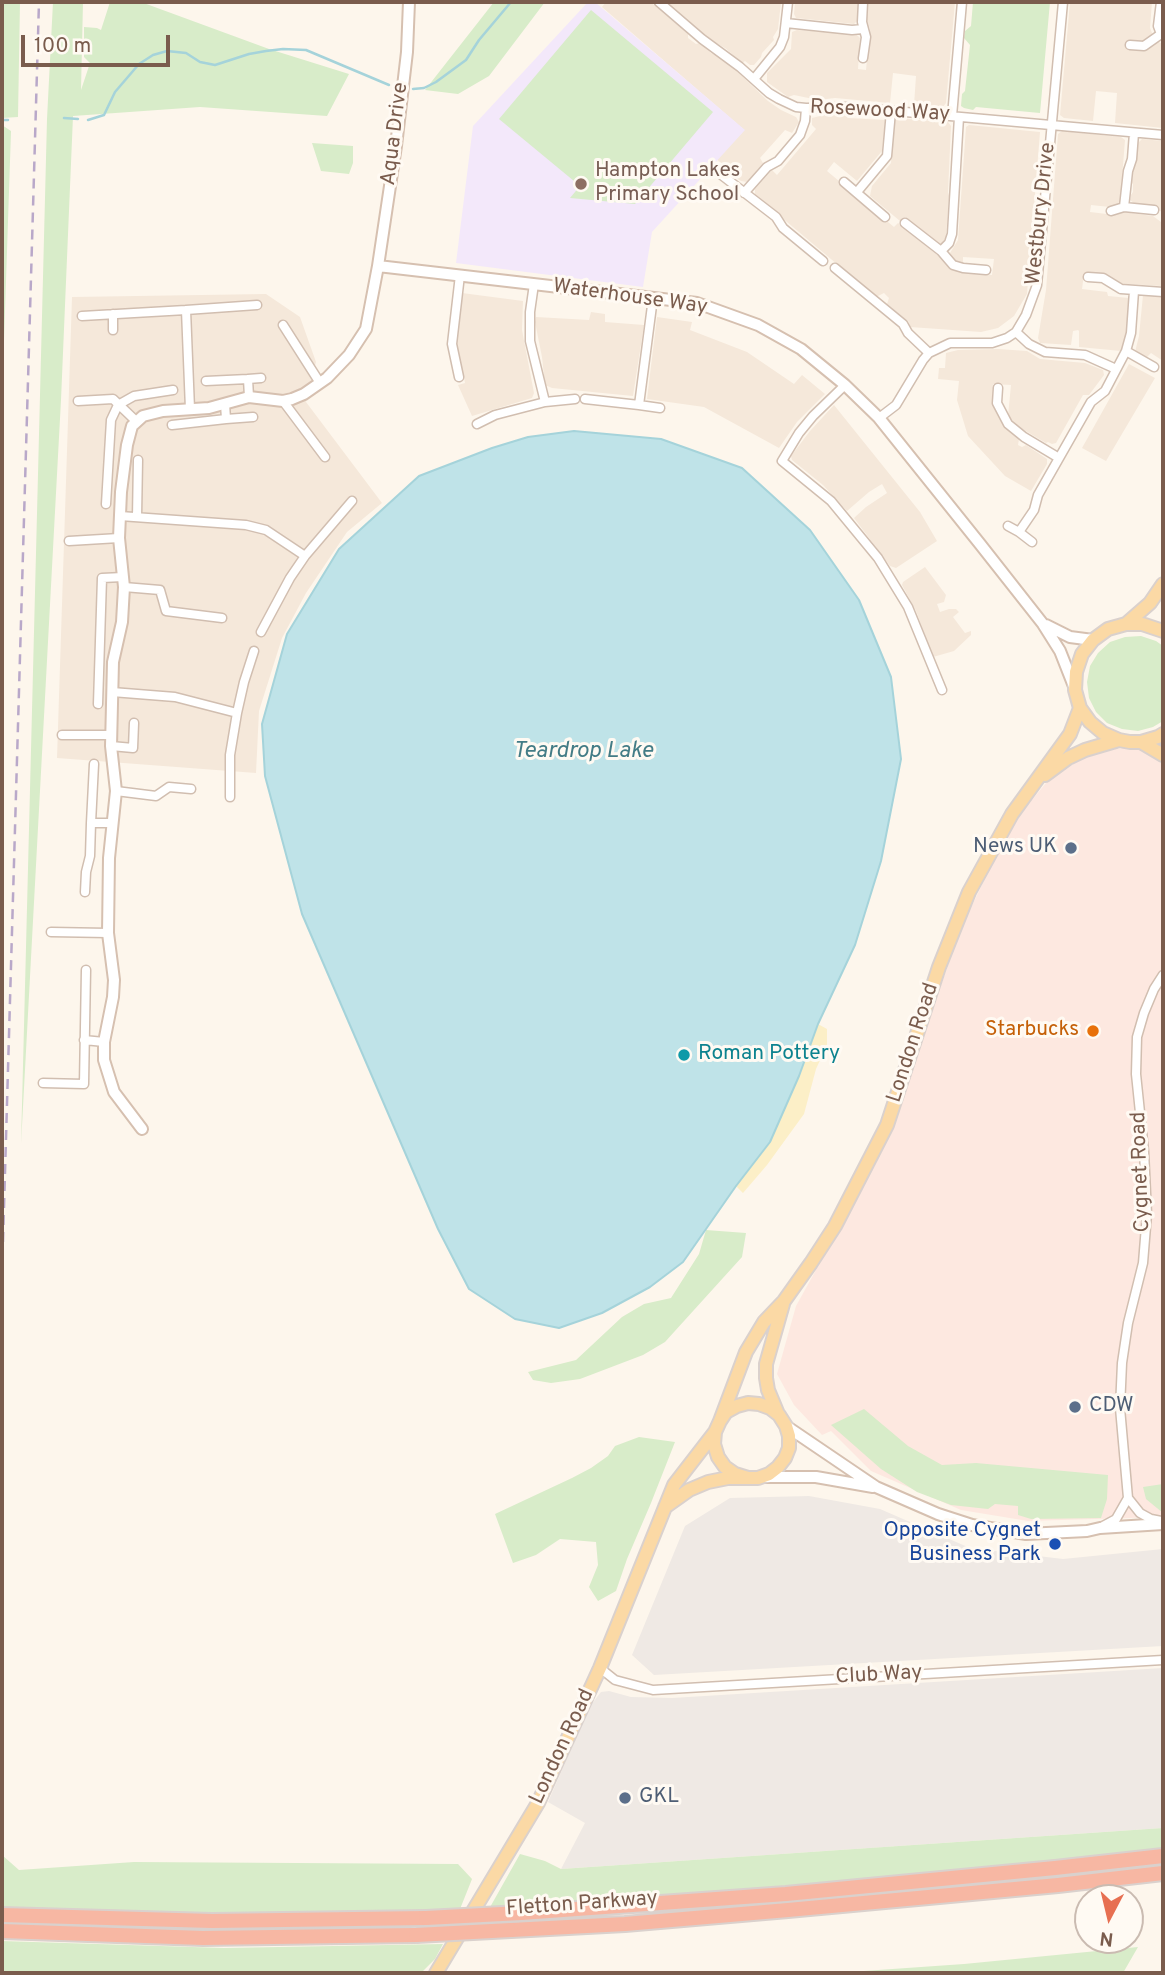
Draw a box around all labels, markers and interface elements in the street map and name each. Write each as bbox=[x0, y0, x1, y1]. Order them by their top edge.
scale bar bbox=[24, 21, 173, 65]
text: 100 m bbox=[34, 33, 91, 60]
street label: Aqua Drive bbox=[377, 81, 415, 187]
street label: Rosewood Way bbox=[809, 96, 951, 128]
street label: Westbury Drive bbox=[1022, 141, 1062, 287]
place label: Hampton Lakes Primary School bbox=[595, 159, 740, 209]
marker: Hampton Lakes Primary School bbox=[573, 176, 589, 192]
street label: Waterhouse Way bbox=[551, 275, 709, 321]
water label: Teardrop Lake bbox=[513, 738, 653, 766]
place label: News UK bbox=[973, 835, 1057, 861]
marker: News UK bbox=[1063, 840, 1079, 856]
street label: London Road bbox=[883, 980, 945, 1106]
place label: Starbucks bbox=[985, 1018, 1079, 1044]
marker: Starbucks bbox=[1085, 1023, 1101, 1039]
place label: Roman Pottery bbox=[698, 1042, 840, 1068]
marker: Roman Pottery bbox=[676, 1047, 692, 1063]
street label: Cygnet Road bbox=[1127, 1111, 1157, 1233]
place label: CDW bbox=[1089, 1394, 1134, 1420]
marker: CDW bbox=[1067, 1399, 1083, 1415]
place label: Opposite Cygnet Business Park bbox=[883, 1519, 1041, 1569]
marker: Opposite Cygnet Business Park bbox=[1047, 1536, 1063, 1552]
street label: Club Way bbox=[835, 1661, 923, 1691]
street label: London Road bbox=[525, 1685, 601, 1809]
place label: GKL bbox=[639, 1785, 679, 1811]
marker: GKL bbox=[617, 1790, 633, 1806]
north arrow bbox=[1074, 1884, 1144, 1954]
street label: Fletton Parkway bbox=[505, 1887, 659, 1923]
text: N bbox=[1098, 1925, 1115, 1951]

